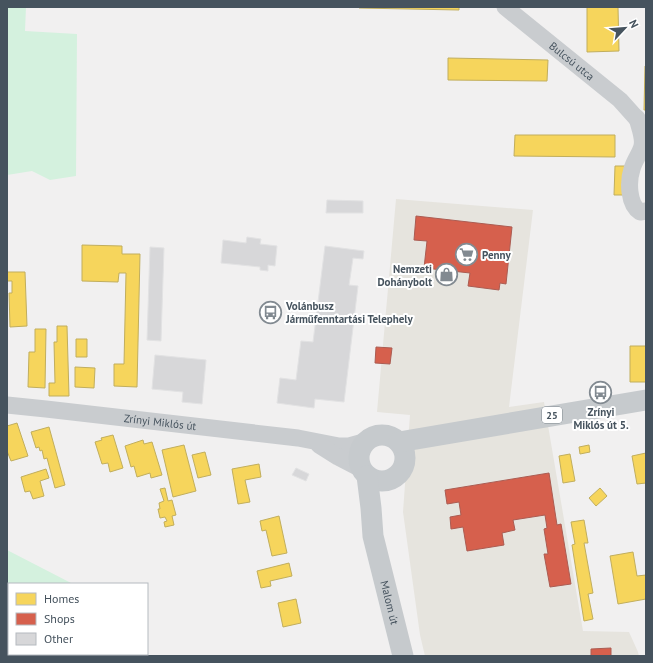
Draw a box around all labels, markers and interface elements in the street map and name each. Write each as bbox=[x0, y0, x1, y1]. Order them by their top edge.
north arrow bbox=[605, 8, 645, 48]
text: N bbox=[626, 17, 642, 30]
street label: Bulcsú utca bbox=[546, 39, 597, 84]
supermarket icon: Penny bbox=[454, 242, 480, 268]
place label: Penny bbox=[482, 248, 511, 262]
place label: Nemzeti Dohánybolt bbox=[377, 262, 432, 289]
shop icon: Nemzeti Dohánybolt bbox=[434, 262, 460, 288]
bus stop icon: Volánbusz Járműfenntartási Telephely bbox=[258, 299, 284, 325]
place label: Volánbusz Járműfenntartási Telephely bbox=[285, 299, 414, 326]
bus stop icon: Zrínyi Miklós út 5. bbox=[588, 379, 614, 405]
place label: Zrínyi Miklós út 5. bbox=[573, 405, 629, 432]
road number: 25 bbox=[542, 407, 562, 423]
street label: Zrínyi Miklós út bbox=[123, 411, 197, 433]
street label: Malom út bbox=[377, 579, 402, 626]
legend bbox=[8, 583, 148, 655]
text: Homes bbox=[44, 591, 79, 606]
text: Shops bbox=[44, 611, 75, 626]
text: Other bbox=[44, 631, 73, 646]

